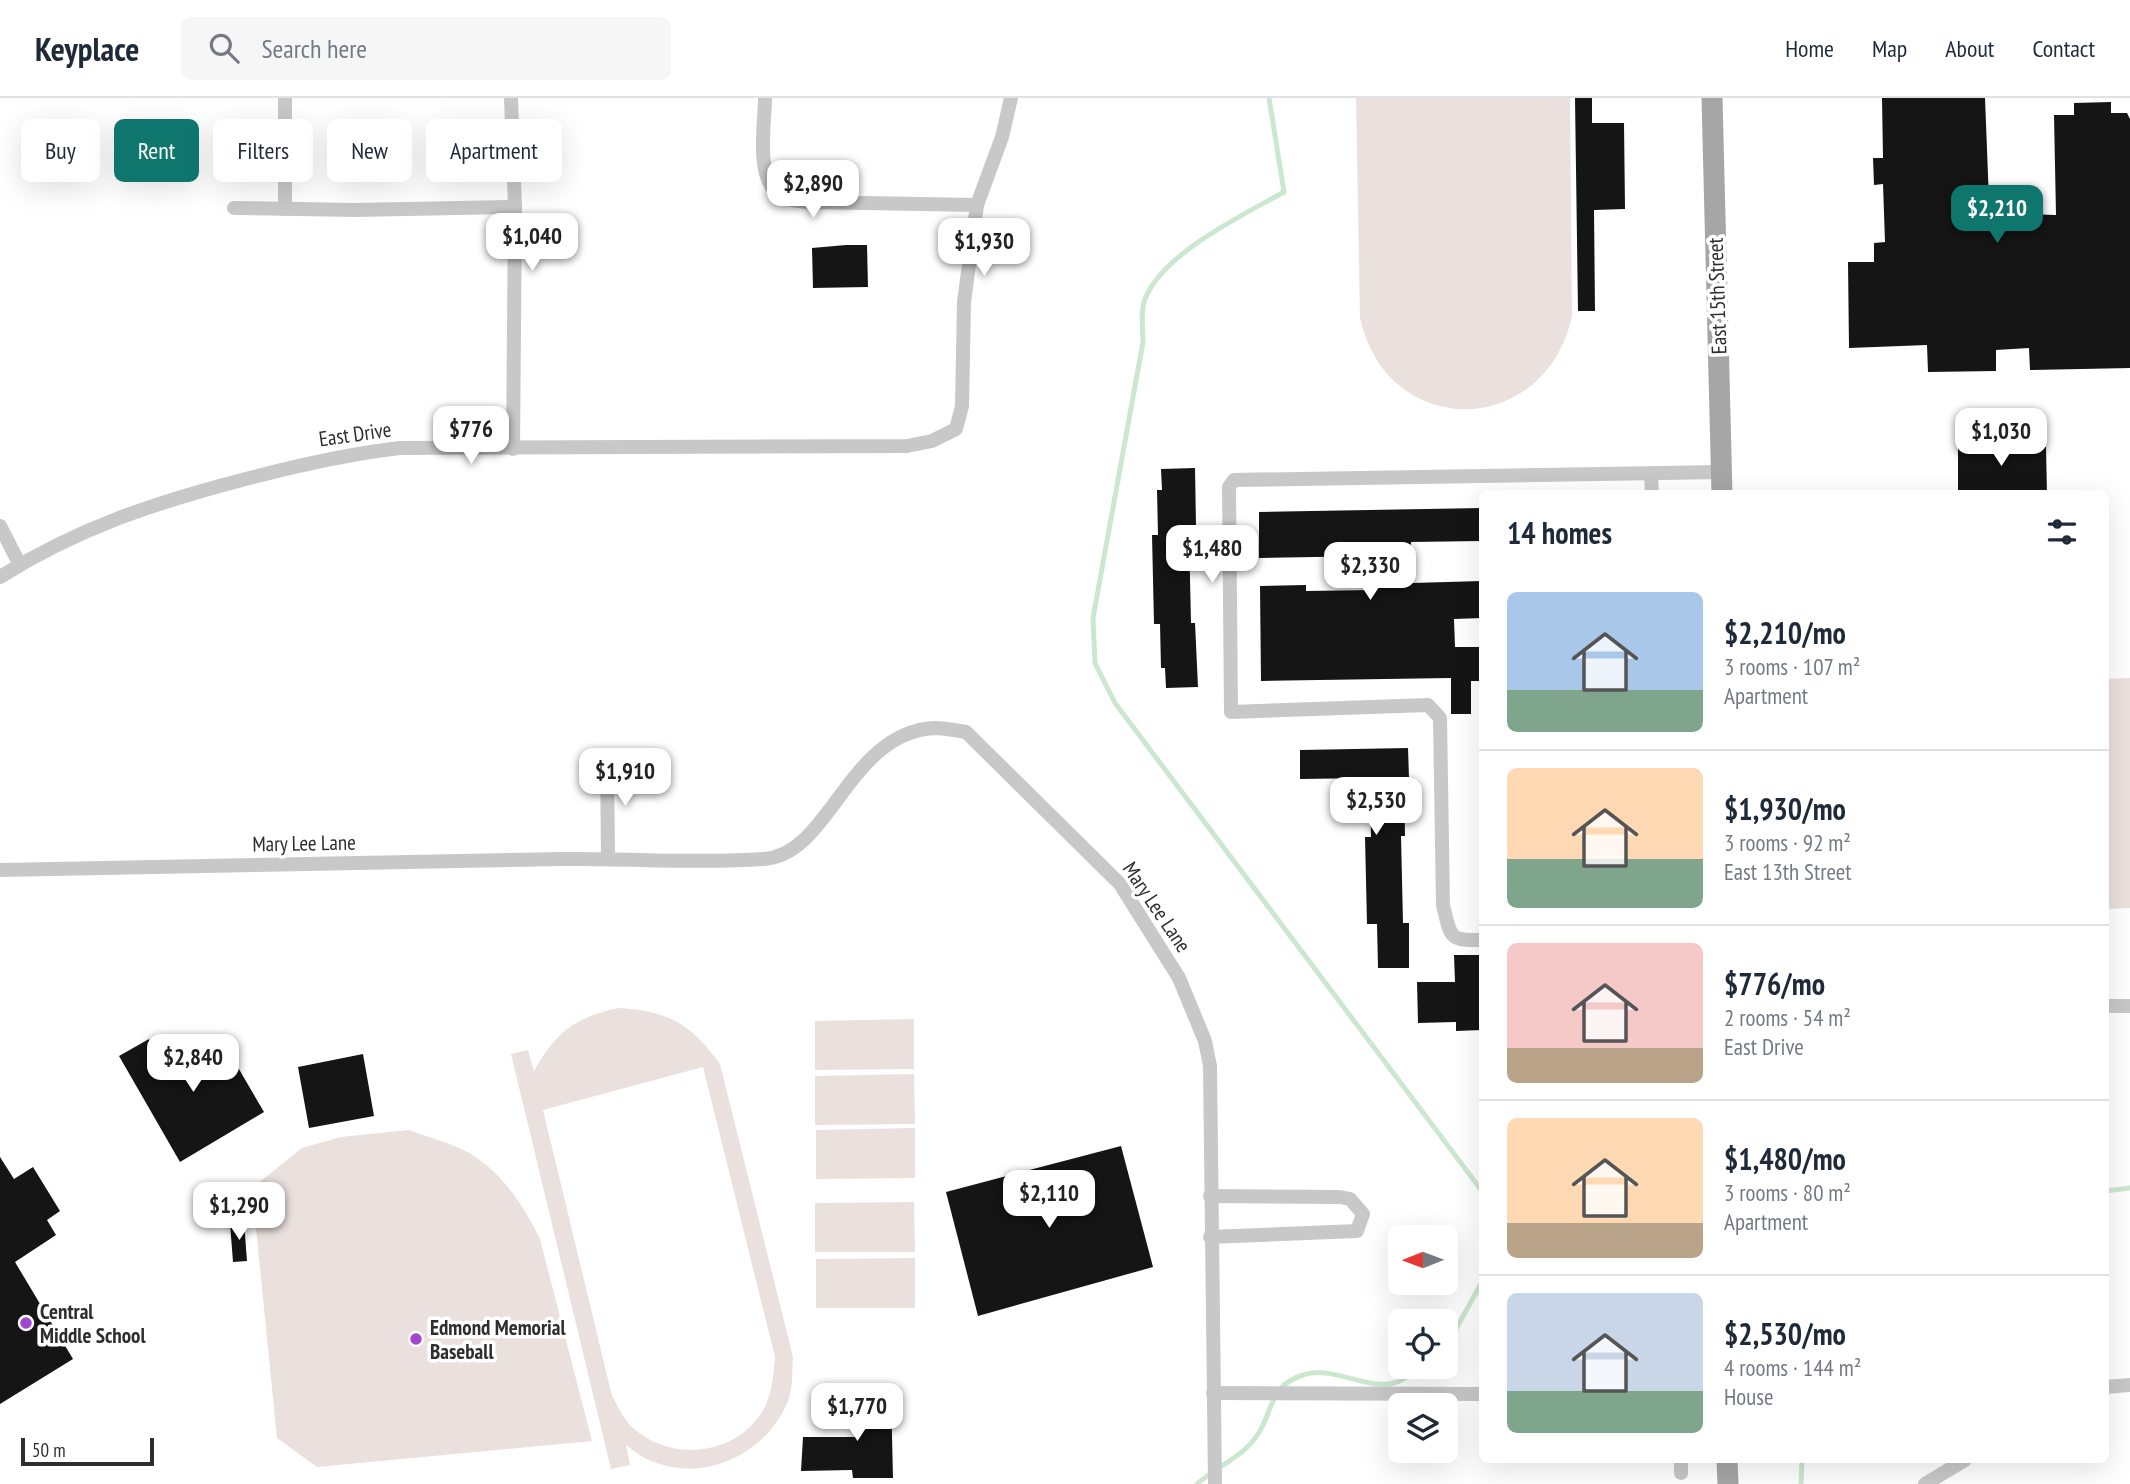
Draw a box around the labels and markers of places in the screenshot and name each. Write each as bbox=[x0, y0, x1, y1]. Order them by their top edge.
pin: $2,890 bbox=[756, 160, 870, 220]
pin: $2,210 bbox=[1940, 186, 2054, 245]
pin: $1,040 bbox=[475, 214, 589, 273]
pin: $1,930 bbox=[927, 218, 1041, 278]
pin: $776 bbox=[430, 406, 512, 466]
pin: $1,030 bbox=[1944, 408, 2058, 468]
pin: $1,480 bbox=[1155, 526, 1269, 585]
pin: $2,330 bbox=[1313, 542, 1427, 602]
pin: $1,910 bbox=[568, 748, 682, 808]
pin: $2,530 bbox=[1319, 778, 1433, 837]
pin: $2,840 bbox=[136, 1034, 250, 1094]
pin: $2,110 bbox=[992, 1170, 1106, 1230]
pin: $1,290 bbox=[182, 1182, 296, 1242]
place label: Central Middle School bbox=[40, 1298, 146, 1349]
place label: Edmond Memorial Baseball bbox=[430, 1314, 566, 1365]
marker: Central Middle School bbox=[18, 1315, 34, 1331]
marker: Edmond Memorial Baseball bbox=[408, 1331, 424, 1347]
pin: $1,770 bbox=[800, 1384, 914, 1443]

